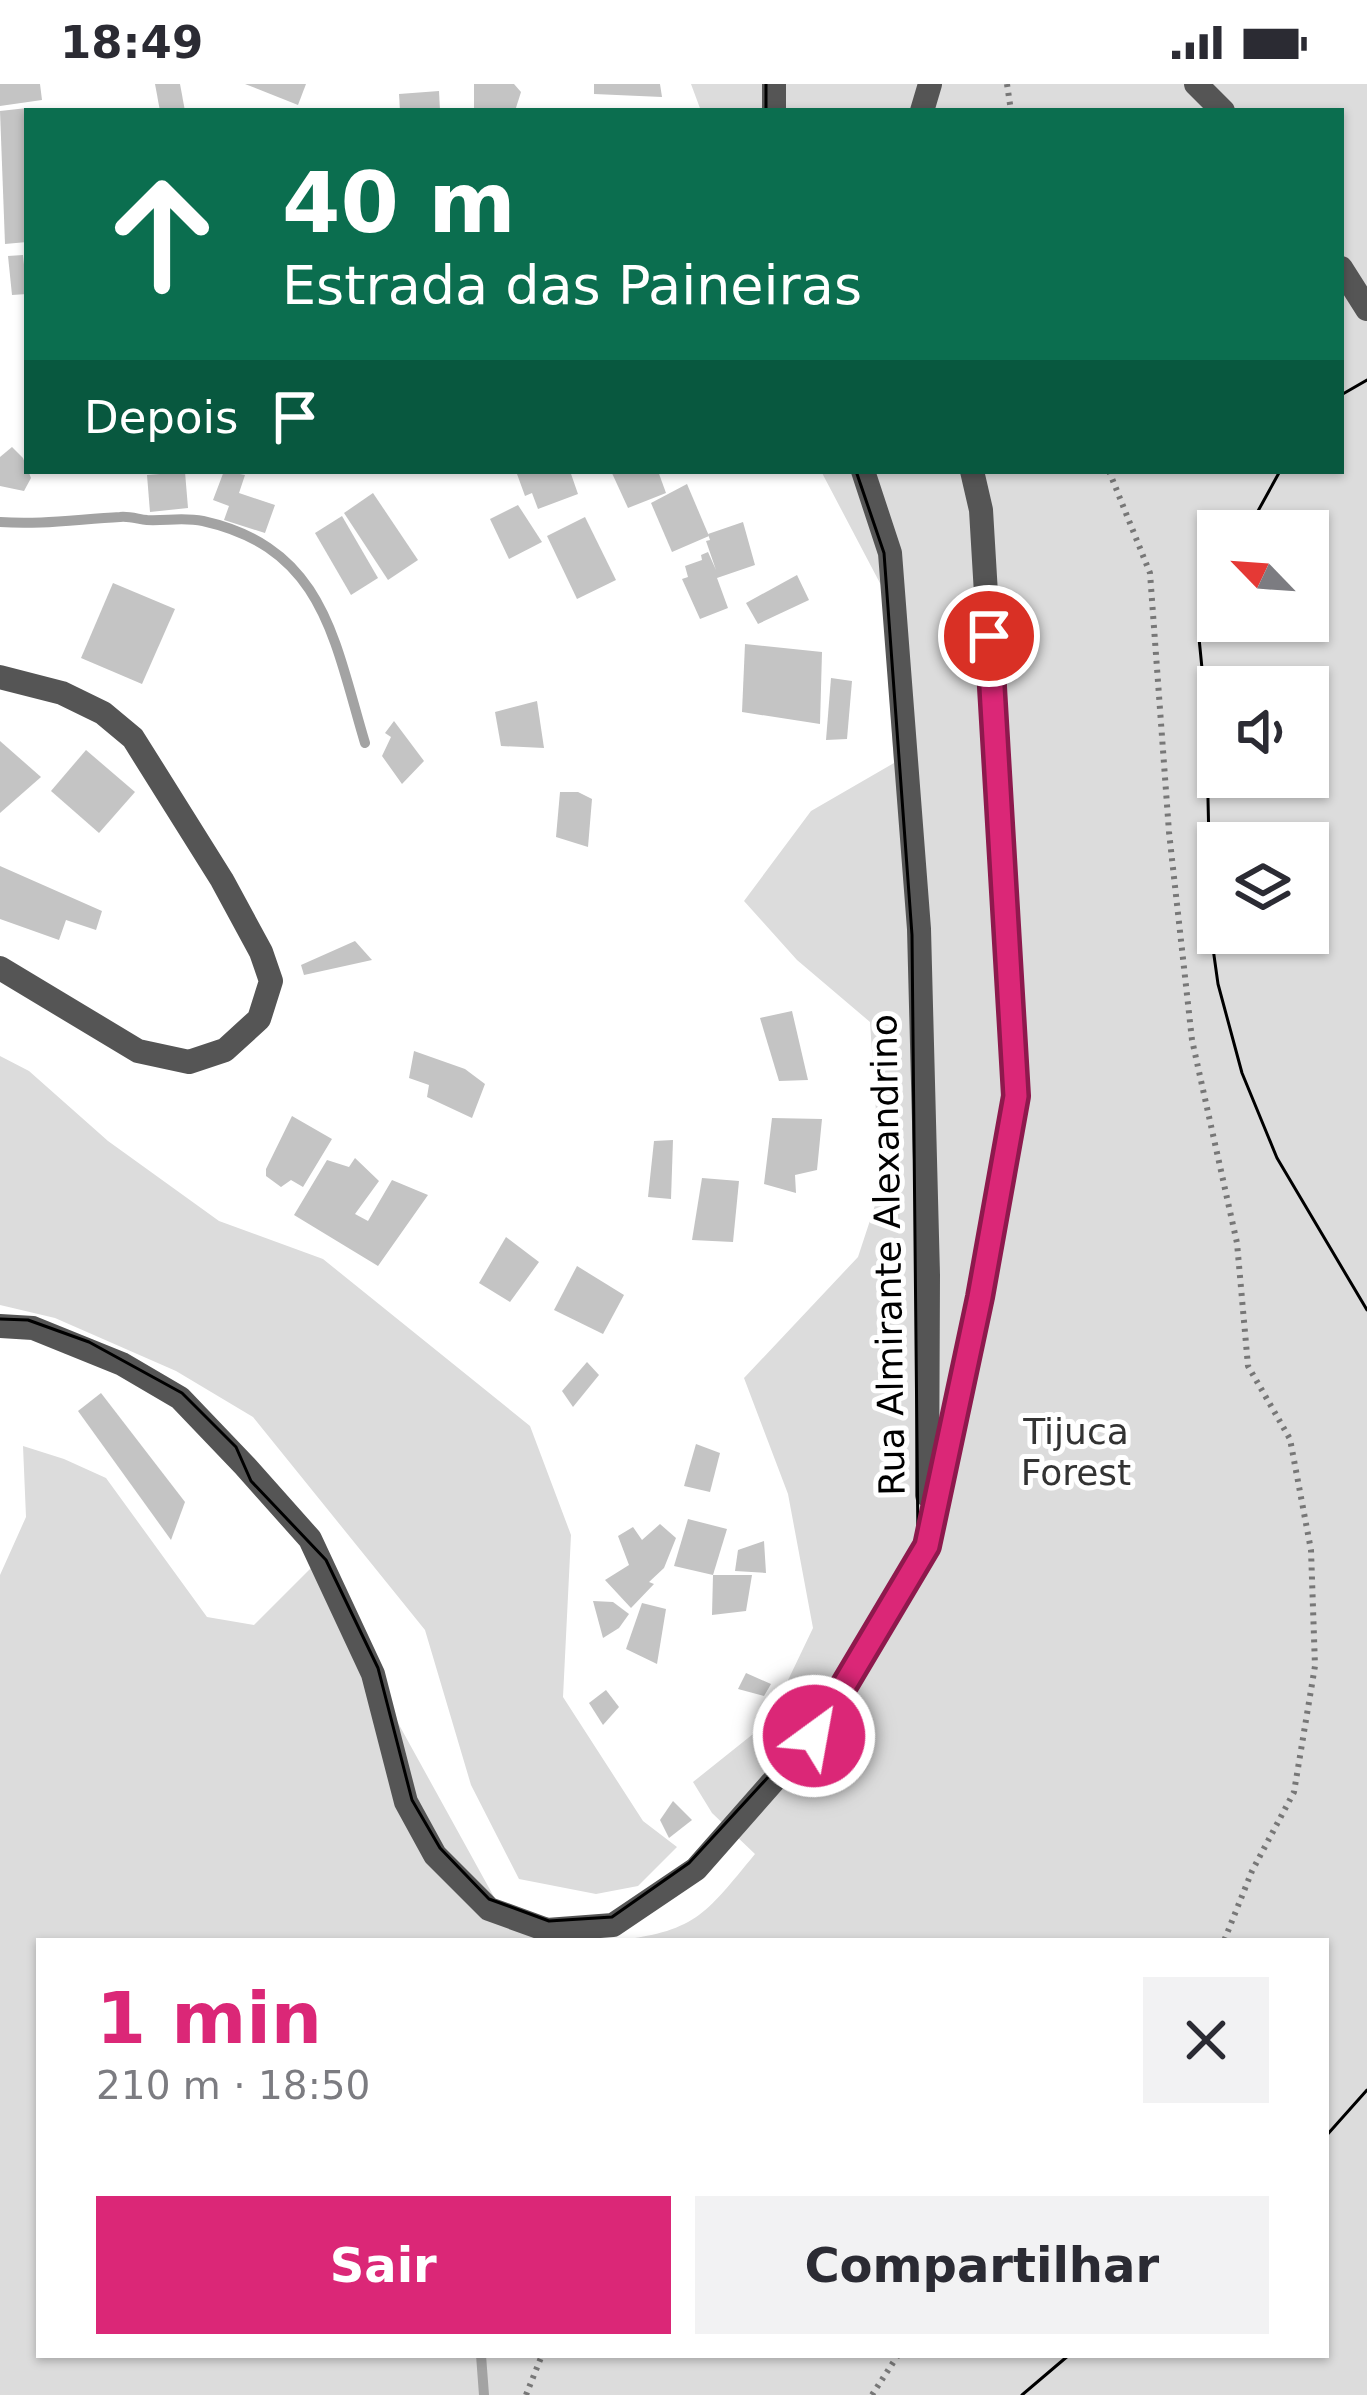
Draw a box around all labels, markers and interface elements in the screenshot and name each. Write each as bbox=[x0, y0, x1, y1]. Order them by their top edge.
text: 18:49 bbox=[60, 16, 203, 69]
text: 40 m bbox=[282, 154, 516, 252]
icon: ahead bbox=[84, 156, 240, 312]
text: Estrada das Paineiras bbox=[282, 254, 862, 317]
icon: arrive bbox=[262, 384, 328, 450]
text: Depois bbox=[84, 391, 238, 444]
north arrow bbox=[1197, 510, 1329, 642]
map controls bbox=[1197, 510, 1329, 954]
pin bbox=[938, 585, 1040, 687]
icon: arrive bbox=[956, 603, 1022, 669]
button: sound bbox=[1197, 666, 1329, 798]
button: layers bbox=[1197, 822, 1329, 954]
street label: Rua Almirante Alexandrino bbox=[863, 1014, 913, 1496]
park label: Tijuca Forest bbox=[1021, 1411, 1131, 1493]
position arrow bbox=[751, 1673, 877, 1799]
text: 1 min bbox=[96, 1976, 322, 2060]
button: close bbox=[1143, 1977, 1269, 2103]
text: 210 m · 18:50 bbox=[96, 2063, 370, 2108]
button: Sair bbox=[96, 2196, 671, 2334]
button: Compartilhar bbox=[695, 2196, 1269, 2334]

